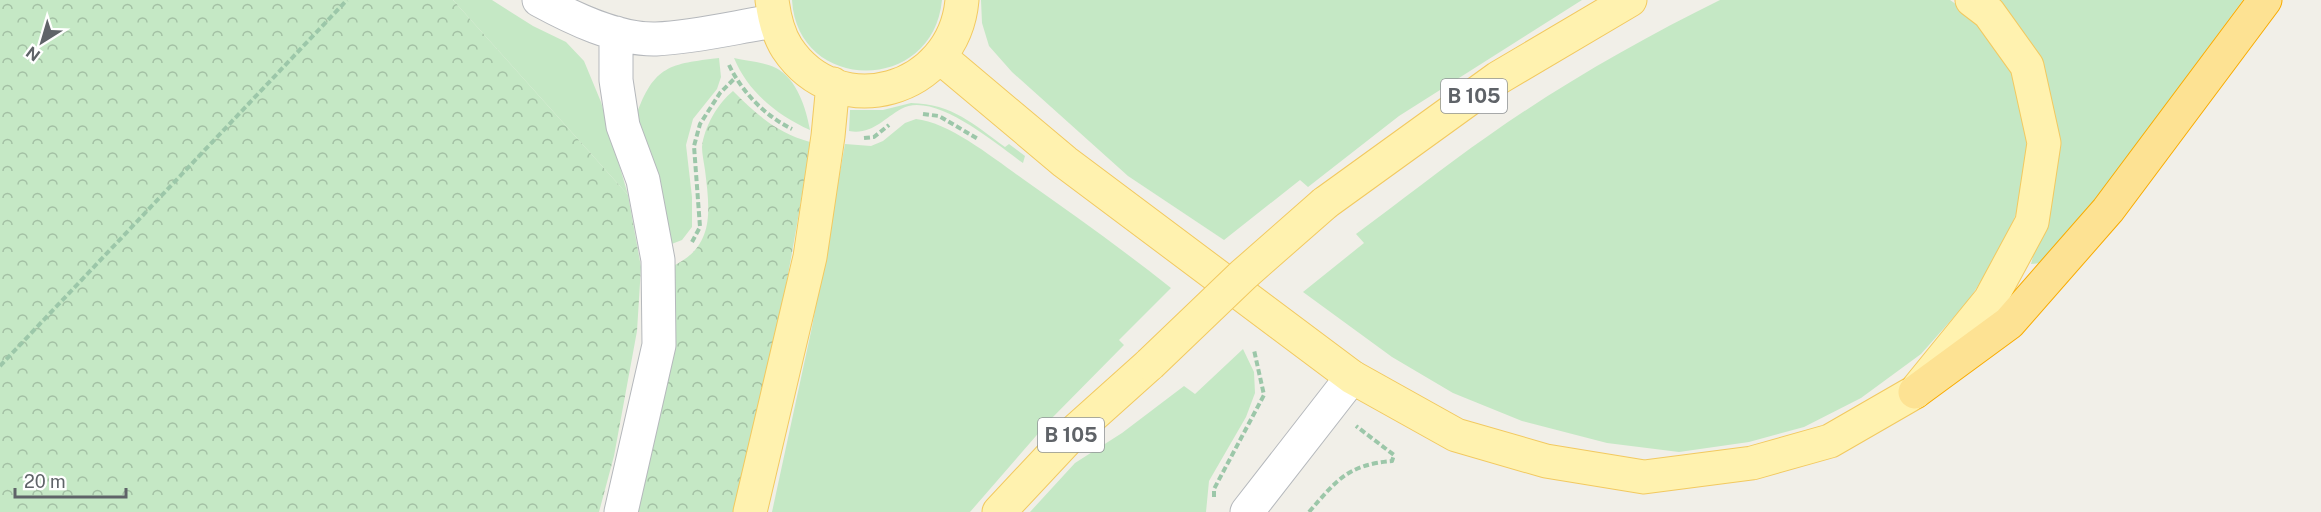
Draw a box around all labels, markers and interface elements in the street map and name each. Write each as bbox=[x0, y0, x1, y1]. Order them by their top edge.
north arrow bbox=[12, 12, 72, 72]
text: N bbox=[23, 42, 44, 65]
road number: B 105 bbox=[1441, 79, 1507, 113]
road number: B 105 bbox=[1038, 418, 1104, 452]
scale bar bbox=[15, 461, 126, 499]
text: 20 m bbox=[24, 471, 66, 492]

